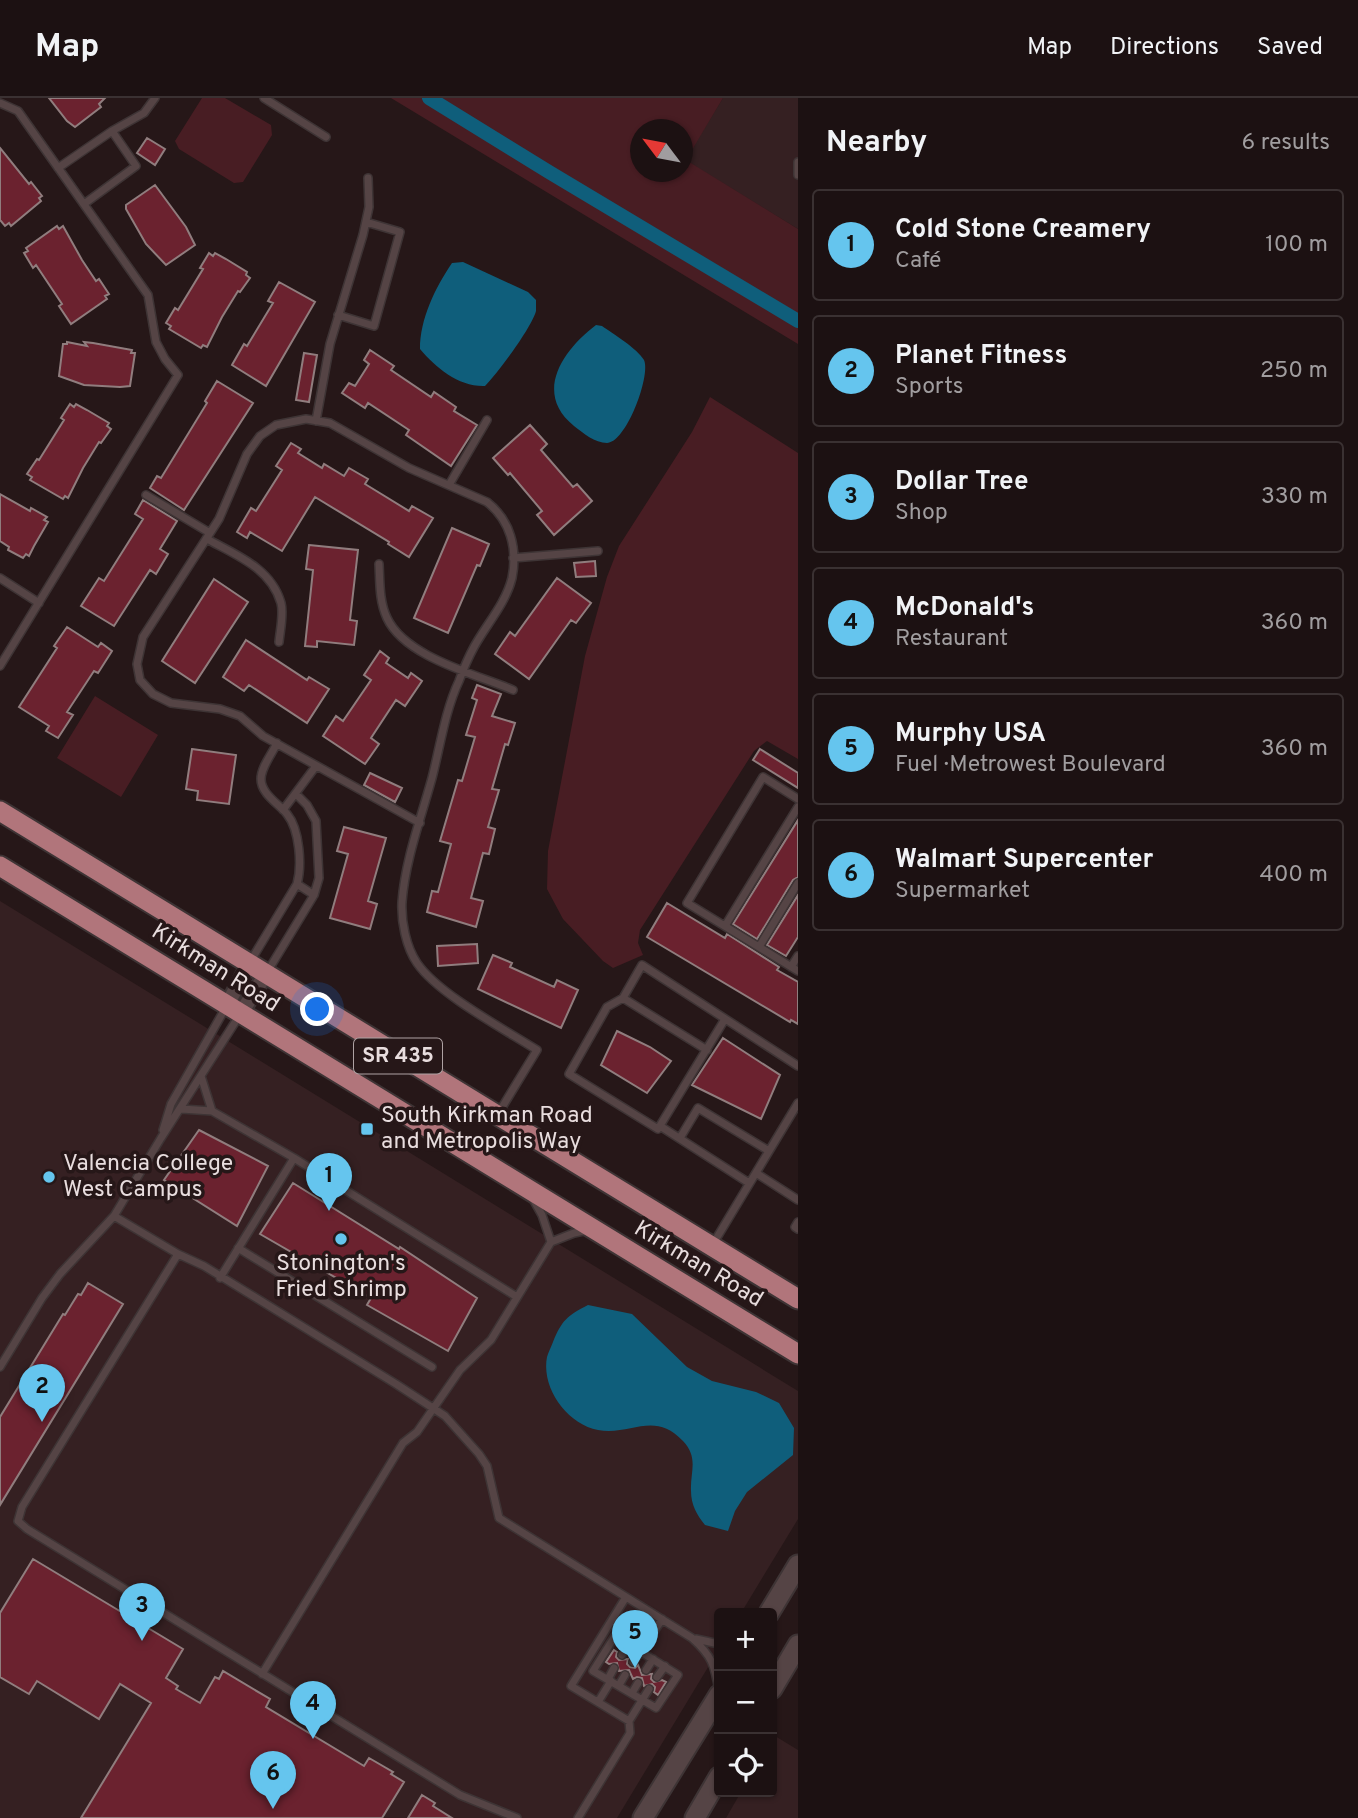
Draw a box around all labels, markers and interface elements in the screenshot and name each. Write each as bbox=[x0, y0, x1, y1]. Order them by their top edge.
text: Map bbox=[35, 27, 99, 69]
text: Map bbox=[1027, 33, 1072, 63]
text: Directions bbox=[1110, 33, 1219, 63]
text: Saved bbox=[1257, 33, 1323, 63]
north arrow bbox=[630, 119, 693, 182]
text: Nearby bbox=[826, 125, 927, 162]
text: 6 results bbox=[1242, 129, 1330, 158]
text: Cold Stone Creamery bbox=[895, 214, 1151, 247]
text: 1 bbox=[846, 231, 856, 260]
text: 100 m bbox=[1265, 231, 1328, 260]
text: Café bbox=[895, 247, 941, 276]
text: Planet Fitness bbox=[895, 340, 1067, 373]
text: 2 bbox=[844, 357, 858, 386]
text: 250 m bbox=[1260, 357, 1328, 386]
text: Sports bbox=[895, 373, 963, 402]
text: Dollar Tree bbox=[895, 466, 1029, 499]
text: 3 bbox=[844, 483, 858, 512]
text: 330 m bbox=[1261, 483, 1328, 512]
text: Shop bbox=[895, 499, 948, 528]
text: McDonald's bbox=[895, 592, 1034, 625]
text: 4 bbox=[844, 609, 858, 638]
text: 360 m bbox=[1261, 609, 1328, 638]
text: Restaurant bbox=[895, 625, 1008, 654]
text: Murphy USA bbox=[895, 718, 1046, 751]
text: 5 bbox=[844, 735, 858, 764]
text: 360 m bbox=[1261, 735, 1328, 764]
text: Fuel · Metrowest Boulevard bbox=[895, 751, 1166, 780]
text: Walmart Supercenter bbox=[895, 844, 1153, 877]
text: 6 bbox=[844, 861, 858, 890]
text: 400 m bbox=[1259, 861, 1328, 890]
text: Supermarket bbox=[895, 877, 1030, 906]
street label: Kirkman Road bbox=[145, 918, 285, 1020]
your location bbox=[300, 992, 334, 1026]
road number: SR 435 bbox=[354, 1038, 442, 1074]
place label: South Kirkman Road and Metropolis Way bbox=[381, 1102, 593, 1157]
marker: South Kirkman Road and Metropolis Way bbox=[359, 1121, 375, 1137]
place label: Valencia College West Campus bbox=[63, 1150, 233, 1205]
pin: 1 bbox=[306, 1153, 352, 1211]
marker: Valencia College West Campus bbox=[41, 1169, 57, 1185]
street label: Kirkman Road bbox=[628, 1215, 768, 1315]
marker: Stonington's Fried Shrimp bbox=[333, 1231, 349, 1247]
place label: Stonington's Fried Shrimp bbox=[275, 1250, 407, 1305]
pin: 2 bbox=[19, 1364, 65, 1422]
pin: 3 bbox=[119, 1583, 165, 1641]
map controls bbox=[714, 1608, 777, 1797]
button: + bbox=[714, 1608, 777, 1671]
pin: 5 bbox=[612, 1610, 658, 1668]
button: − bbox=[714, 1671, 777, 1734]
pin: 4 bbox=[290, 1681, 336, 1739]
button: locate bbox=[714, 1734, 777, 1797]
pin: 6 bbox=[250, 1751, 296, 1809]

